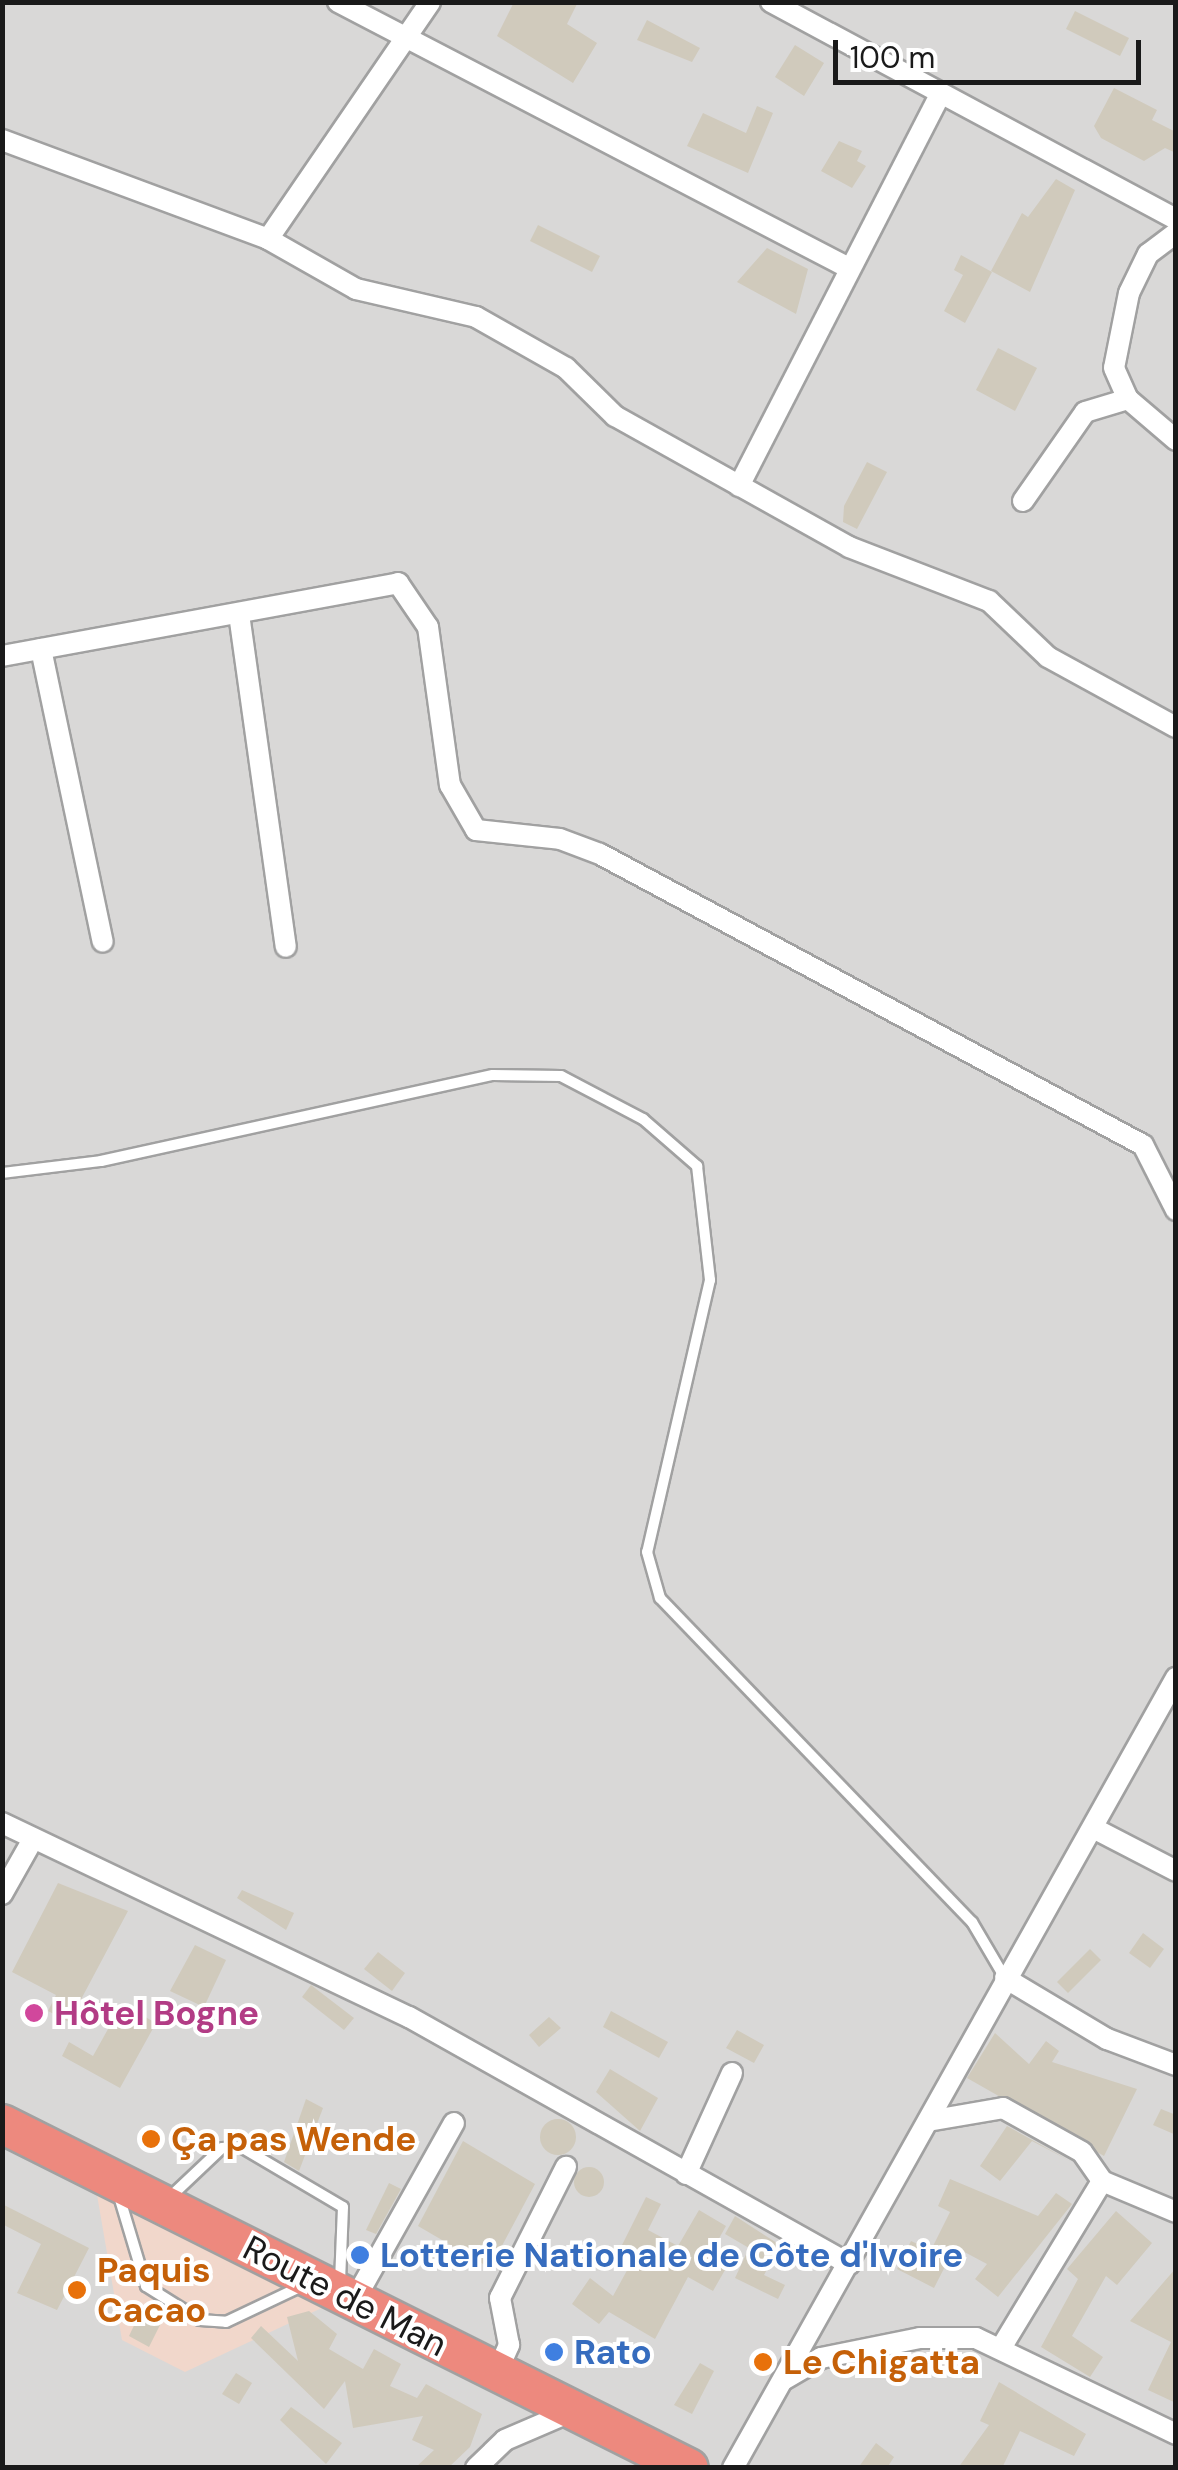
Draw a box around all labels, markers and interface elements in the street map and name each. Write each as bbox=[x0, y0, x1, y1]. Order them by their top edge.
scale bar bbox=[838, 20, 1146, 82]
text: 100 m bbox=[850, 38, 935, 77]
place label: Hôtel Bogne bbox=[54, 1992, 259, 2034]
marker: Hôtel Bogne bbox=[23, 2002, 45, 2024]
place label: Ça pas Wende bbox=[171, 2118, 416, 2160]
marker: Ça pas Wende bbox=[140, 2128, 162, 2150]
street label: Route de Man bbox=[236, 2227, 454, 2365]
place label: Lotterie Nationale de Côte d'Ivoire bbox=[380, 2234, 963, 2276]
marker: Lotterie Nationale de Côte d'Ivoire bbox=[349, 2244, 371, 2266]
place label: Paquis Cacao bbox=[97, 2249, 211, 2331]
marker: Paquis Cacao bbox=[66, 2279, 88, 2301]
place label: Rato bbox=[574, 2331, 652, 2373]
marker: Rato bbox=[543, 2341, 565, 2363]
place label: Le Chigatta bbox=[783, 2341, 980, 2383]
marker: Le Chigatta bbox=[752, 2351, 774, 2373]

